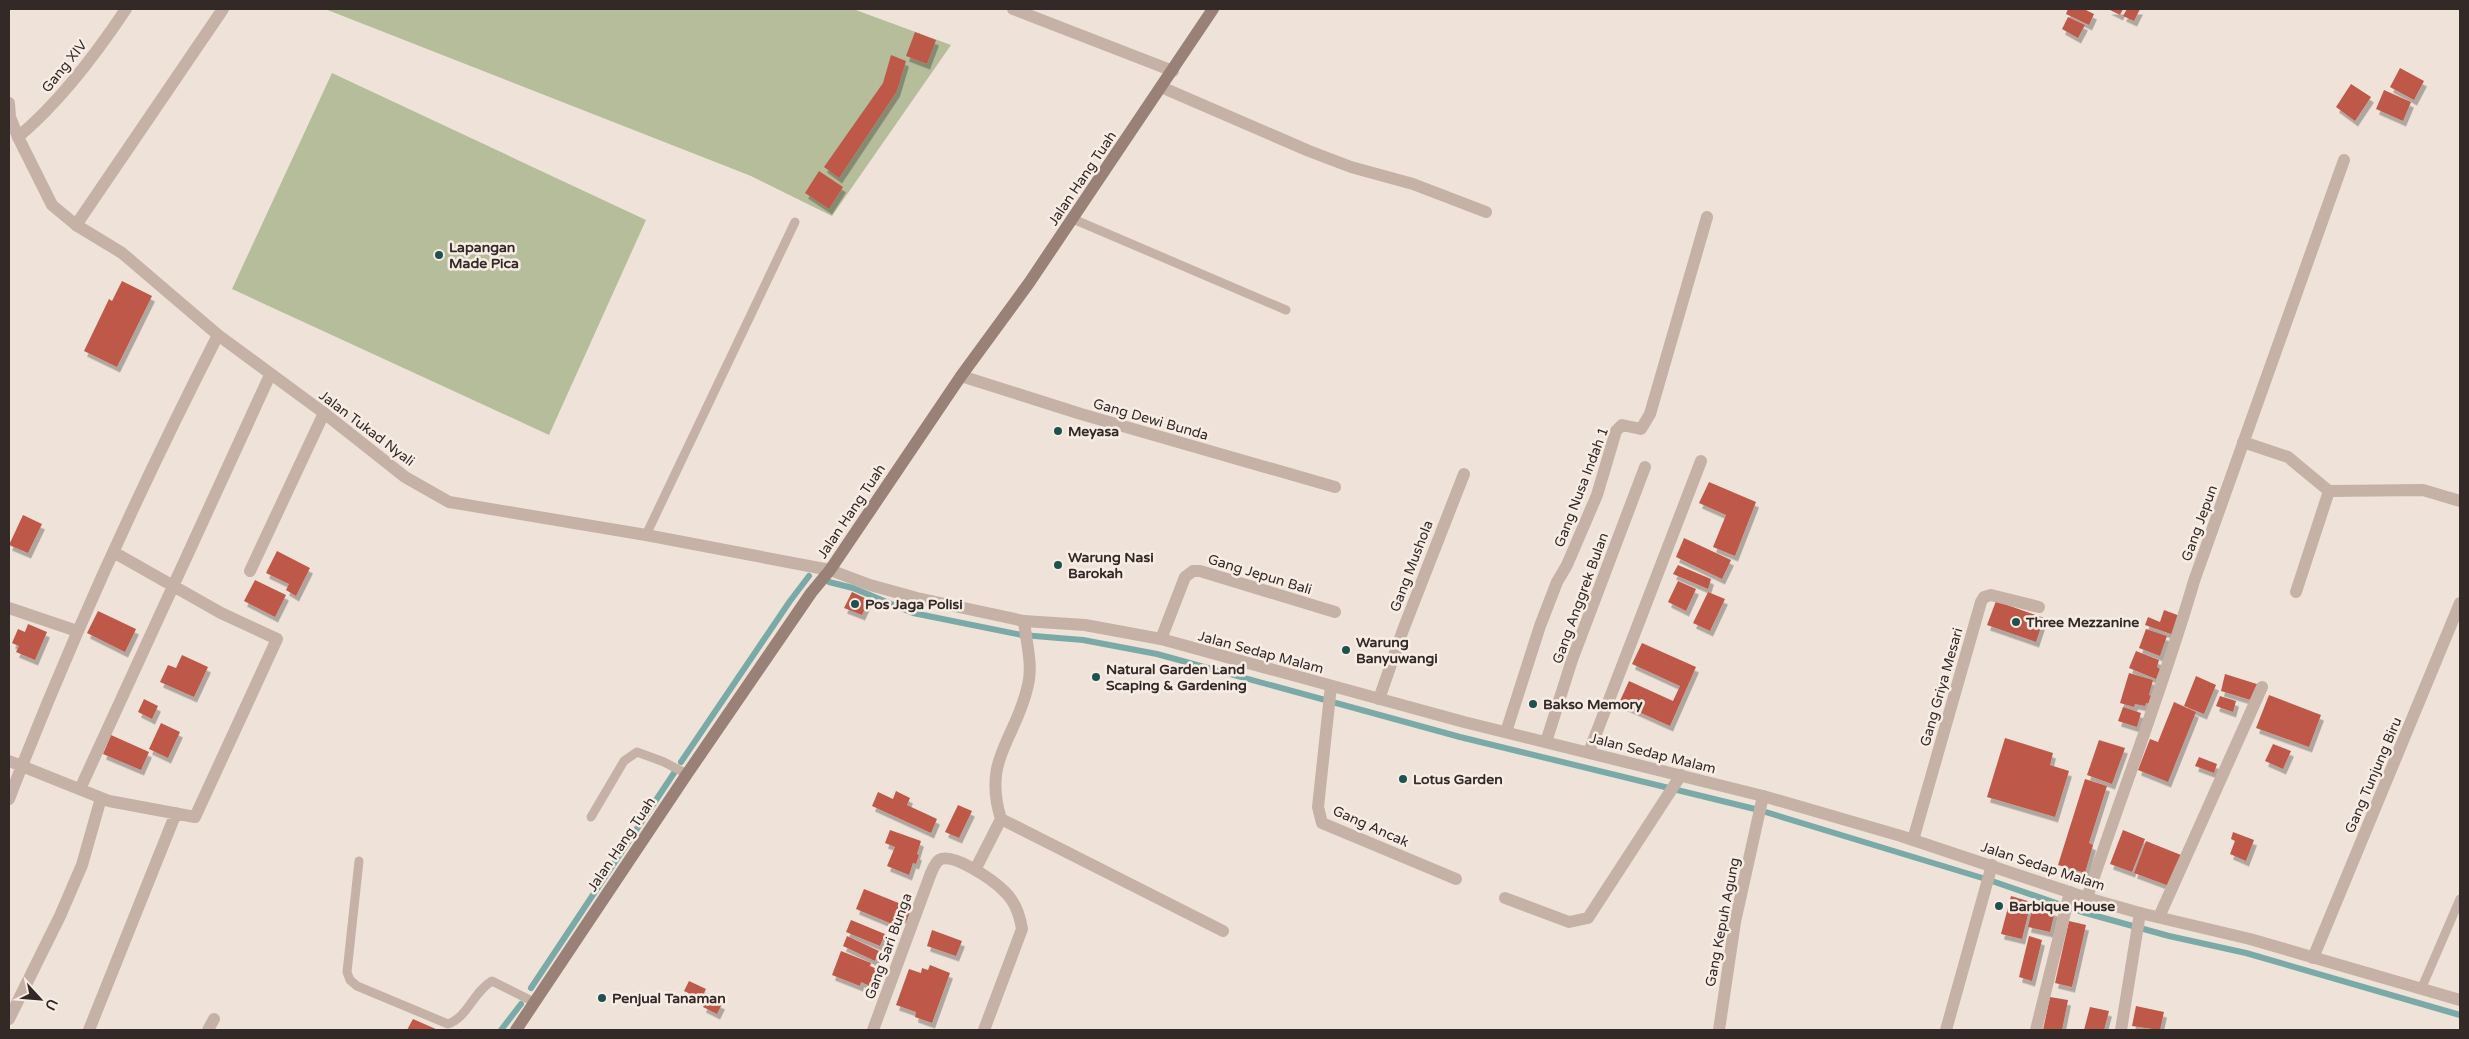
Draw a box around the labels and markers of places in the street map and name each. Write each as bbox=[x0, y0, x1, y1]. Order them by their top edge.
place label: Lapangan Made Pica bbox=[449, 239, 519, 272]
marker: Lapangan Made Pica bbox=[433, 249, 445, 261]
place label: Meyasa bbox=[1068, 423, 1119, 440]
marker: Meyasa bbox=[1052, 425, 1064, 437]
place label: Warung Nasi Barokah bbox=[1068, 549, 1154, 582]
marker: Warung Nasi Barokah bbox=[1052, 559, 1064, 571]
place label: Pos Jaga Polisi bbox=[865, 596, 963, 613]
marker: Pos Jaga Polisi bbox=[849, 598, 861, 610]
place label: Three Mezzanine bbox=[2025, 614, 2139, 631]
marker: Three Mezzanine bbox=[2010, 616, 2022, 628]
place label: Warung Banyuwangi bbox=[1356, 634, 1438, 667]
marker: Warung Banyuwangi bbox=[1340, 644, 1352, 656]
place label: Natural Garden Land Scaping & Gardening bbox=[1106, 661, 1247, 694]
marker: Natural Garden Land Scaping & Gardening bbox=[1090, 671, 1102, 683]
place label: Bakso Memory bbox=[1543, 696, 1643, 713]
marker: Bakso Memory bbox=[1527, 698, 1539, 710]
place label: Lotus Garden bbox=[1413, 771, 1503, 788]
marker: Lotus Garden bbox=[1397, 773, 1409, 785]
place label: Barbique House bbox=[2009, 898, 2115, 915]
marker: Barbique House bbox=[1993, 900, 2005, 912]
place label: Penjual Tanaman bbox=[612, 990, 726, 1007]
marker: Penjual Tanaman bbox=[596, 992, 608, 1004]

